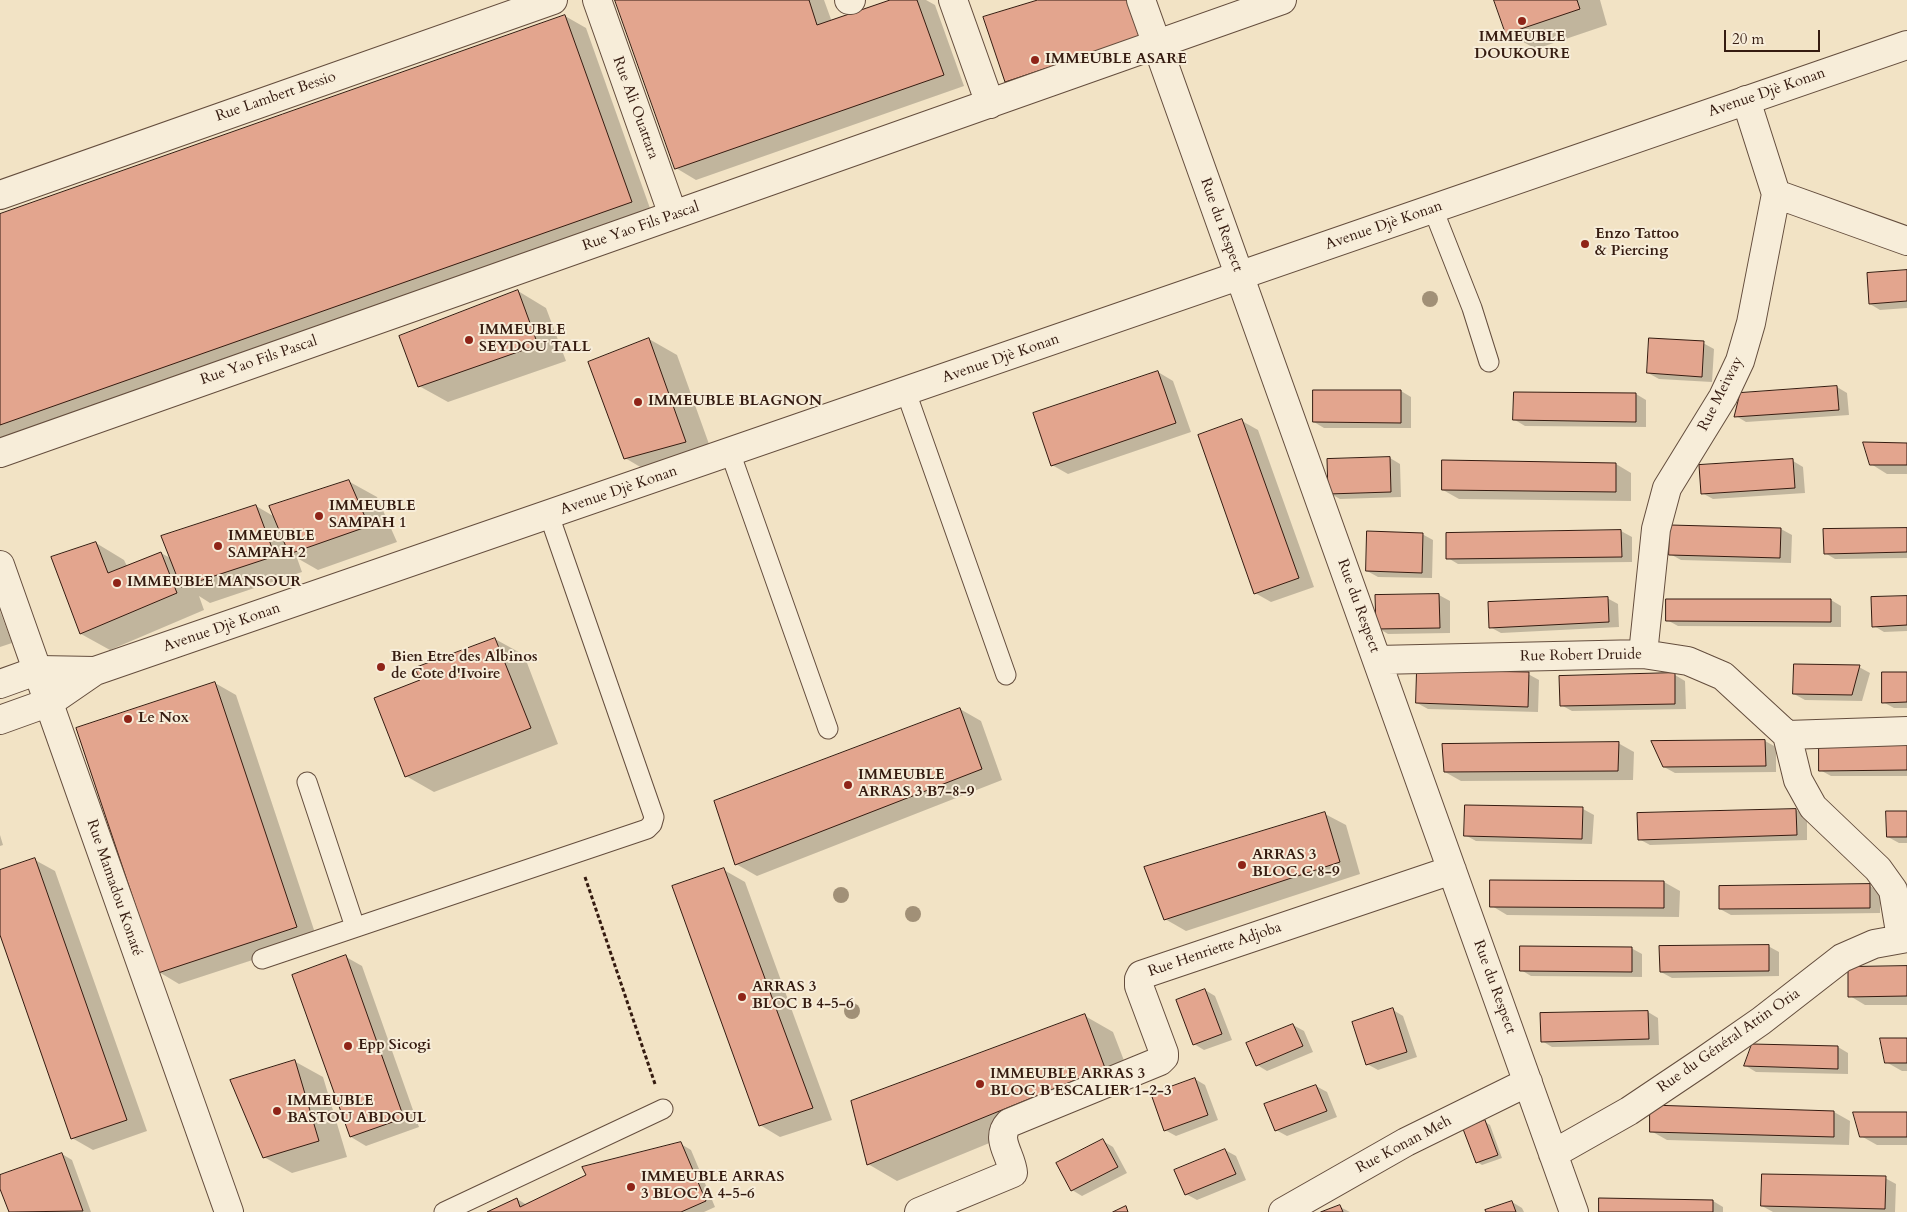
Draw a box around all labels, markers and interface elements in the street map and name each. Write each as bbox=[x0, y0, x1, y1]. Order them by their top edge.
marker: IMMEUBLE DOUKOURE bbox=[1516, 15, 1528, 27]
scale bar bbox=[1727, 20, 1823, 52]
place label: IMMEUBLE DOUKOURE bbox=[1474, 29, 1570, 64]
text: 20 m bbox=[1732, 29, 1764, 49]
place label: IMMEUBLE ASARE bbox=[1045, 51, 1187, 69]
street label: Rue Ali Ouattara bbox=[608, 54, 662, 162]
marker: IMMEUBLE ASARE bbox=[1029, 54, 1041, 66]
street label: Avenue Djè Konan bbox=[1706, 65, 1828, 121]
street label: Rue Lambert Bessio bbox=[213, 68, 339, 126]
street label: Rue du Respect bbox=[1196, 176, 1246, 274]
street label: Avenue Djè Konan bbox=[1323, 198, 1445, 254]
street label: Rue Yao Fils Pascal bbox=[580, 199, 702, 255]
place label: Enzo Tattoo & Piercing bbox=[1595, 226, 1679, 261]
marker: Enzo Tattoo & Piercing bbox=[1579, 238, 1591, 250]
place label: IMMEUBLE SEYDOU TALL bbox=[479, 322, 591, 357]
street label: Avenue Djè Konan bbox=[940, 331, 1062, 387]
street label: Rue Yao Fils Pascal bbox=[198, 333, 320, 389]
marker: IMMEUBLE SEYDOU TALL bbox=[463, 334, 475, 346]
street label: Rue Meiway bbox=[1695, 354, 1747, 434]
place label: IMMEUBLE BLAGNON bbox=[648, 393, 822, 411]
marker: IMMEUBLE BLAGNON bbox=[632, 396, 644, 408]
street label: Avenue Djè Konan bbox=[558, 463, 680, 519]
place label: IMMEUBLE SAMPAH 1 bbox=[329, 498, 416, 533]
marker: IMMEUBLE SAMPAH 1 bbox=[313, 510, 325, 522]
place label: IMMEUBLE SAMPAH 2 bbox=[228, 528, 315, 563]
marker: IMMEUBLE SAMPAH 2 bbox=[212, 540, 224, 552]
street label: Rue du Respect bbox=[1333, 557, 1383, 655]
place label: IMMEUBLE MANSOUR bbox=[127, 574, 301, 592]
marker: IMMEUBLE MANSOUR bbox=[111, 577, 123, 589]
street label: Avenue Djè Konan bbox=[161, 600, 283, 656]
street label: Rue Robert Druide bbox=[1520, 646, 1642, 666]
place label: Bien Etre des Albinos de Cote d'Ivoire bbox=[391, 649, 537, 684]
marker: Bien Etre des Albinos de Cote d'Ivoire bbox=[375, 661, 387, 673]
place label: Le Nox bbox=[138, 710, 189, 728]
marker: Le Nox bbox=[122, 713, 134, 725]
place label: IMMEUBLE ARRAS 3 B7-8-9 bbox=[858, 767, 975, 802]
marker: IMMEUBLE ARRAS 3 B7-8-9 bbox=[842, 779, 854, 791]
street label: Rue Mamadou Konaté bbox=[82, 817, 146, 959]
place label: ARRAS 3 BLOC C 8-9 bbox=[1252, 847, 1340, 882]
marker: ARRAS 3 BLOC C 8-9 bbox=[1236, 859, 1248, 871]
street label: Rue Henriette Adjoba bbox=[1146, 919, 1284, 981]
street label: Rue du Respect bbox=[1469, 938, 1519, 1036]
place label: ARRAS 3 BLOC B 4-5-6 bbox=[752, 979, 854, 1014]
street label: Rue du Général Attin Oria bbox=[1654, 985, 1804, 1097]
marker: ARRAS 3 BLOC B 4-5-6 bbox=[736, 991, 748, 1003]
place label: Epp Sicogi bbox=[358, 1037, 431, 1055]
marker: Epp Sicogi bbox=[342, 1040, 354, 1052]
place label: IMMEUBLE ARRAS 3 BLOC B ESCALIER 1-2-3 bbox=[990, 1066, 1172, 1101]
marker: IMMEUBLE ARRAS 3 BLOC B ESCALIER 1-2-3 bbox=[974, 1078, 986, 1090]
place label: IMMEUBLE BASTOU ABDOUL bbox=[287, 1093, 426, 1128]
marker: IMMEUBLE BASTOU ABDOUL bbox=[271, 1105, 283, 1117]
street label: Rue Konan Meh bbox=[1353, 1112, 1455, 1178]
place label: IMMEUBLE ARRAS 3 BLOC A 4-5-6 bbox=[641, 1169, 784, 1204]
marker: IMMEUBLE ARRAS 3 BLOC A 4-5-6 bbox=[625, 1181, 637, 1193]

